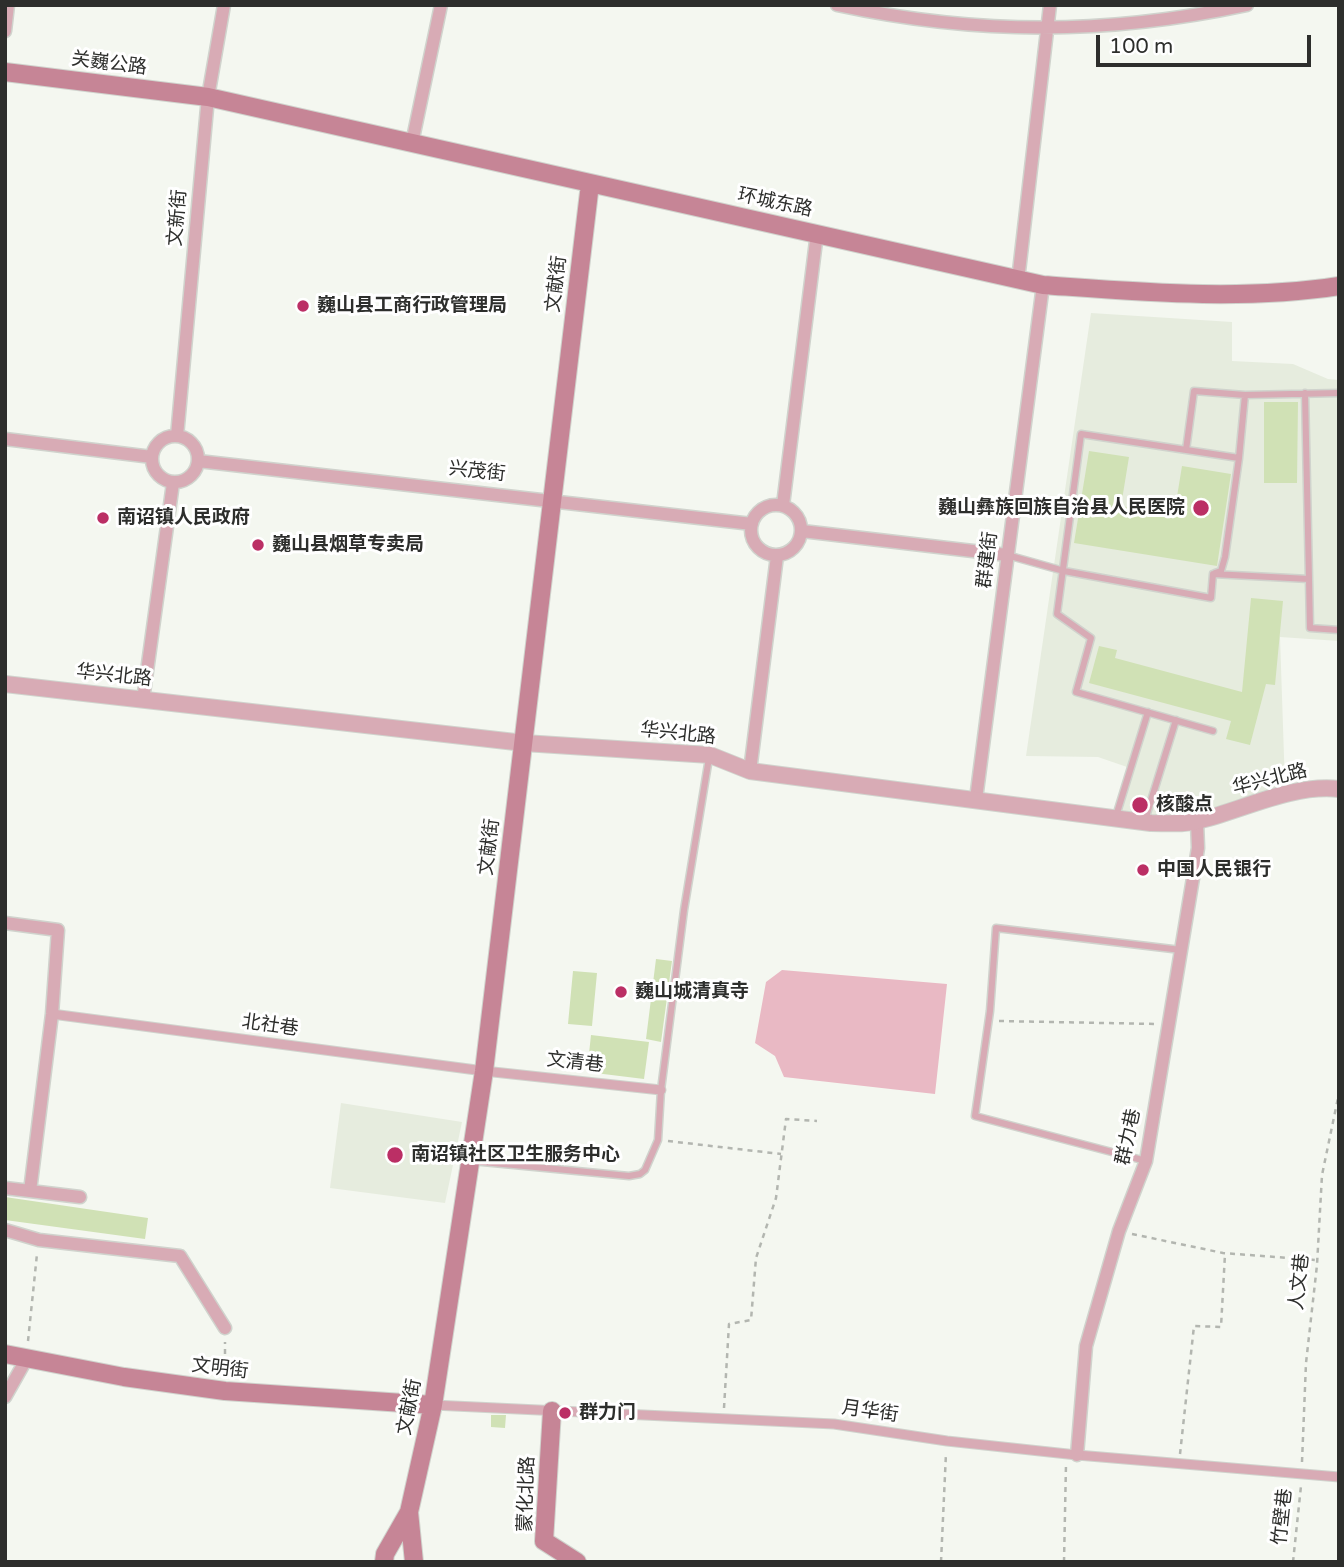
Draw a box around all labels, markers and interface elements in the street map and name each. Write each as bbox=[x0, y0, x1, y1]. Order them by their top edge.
scale bar bbox=[1099, 21, 1314, 65]
text: 100 m bbox=[1109, 34, 1173, 59]
street label: 关巍公路 bbox=[70, 48, 148, 80]
street label: 环城东路 bbox=[735, 184, 815, 222]
street label: 文新街 bbox=[164, 189, 192, 247]
street label: 文献街 bbox=[542, 254, 572, 314]
place label: 巍山县工商行政管理局 bbox=[317, 295, 507, 317]
marker: 巍山县工商行政管理局 bbox=[295, 298, 311, 314]
street label: 兴茂街 bbox=[447, 458, 507, 486]
place label: 巍山彝族回族自治县人民医院 bbox=[938, 497, 1185, 519]
marker: 巍山彝族回族自治县人民医院 bbox=[1191, 498, 1211, 518]
place label: 南诏镇人民政府 bbox=[117, 507, 250, 529]
marker: 南诏镇人民政府 bbox=[95, 510, 111, 526]
street label: 群建街 bbox=[973, 530, 1003, 590]
place label: 巍山县烟草专卖局 bbox=[272, 534, 424, 556]
marker: 巍山县烟草专卖局 bbox=[250, 537, 266, 553]
street label: 华兴北路 bbox=[75, 661, 153, 691]
street label: 华兴北路 bbox=[639, 719, 717, 749]
street label: 华兴北路 bbox=[1230, 760, 1310, 800]
place label: 核酸点 bbox=[1156, 794, 1213, 816]
marker: 核酸点 bbox=[1130, 795, 1150, 815]
street label: 文献街 bbox=[475, 817, 505, 877]
place label: 中国人民银行 bbox=[1157, 859, 1271, 881]
marker: 中国人民银行 bbox=[1135, 862, 1151, 878]
place label: 巍山城清真寺 bbox=[635, 981, 749, 1003]
marker: 巍山城清真寺 bbox=[613, 984, 629, 1000]
street label: 北社巷 bbox=[240, 1011, 300, 1041]
street label: 文清巷 bbox=[545, 1049, 605, 1077]
street label: 群力巷 bbox=[1112, 1107, 1146, 1167]
place label: 南诏镇社区卫生服务中心 bbox=[411, 1144, 620, 1166]
marker: 南诏镇社区卫生服务中心 bbox=[385, 1145, 405, 1165]
street label: 人文巷 bbox=[1286, 1252, 1314, 1312]
street label: 文明街 bbox=[190, 1354, 250, 1384]
street label: 文献街 bbox=[393, 1377, 427, 1437]
street label: 月华街 bbox=[840, 1397, 900, 1427]
place label: 群力门 bbox=[579, 1402, 636, 1424]
marker: 群力门 bbox=[557, 1405, 573, 1421]
street label: 蒙化北路 bbox=[514, 1456, 540, 1532]
street label: 竹壁巷 bbox=[1269, 1487, 1297, 1547]

